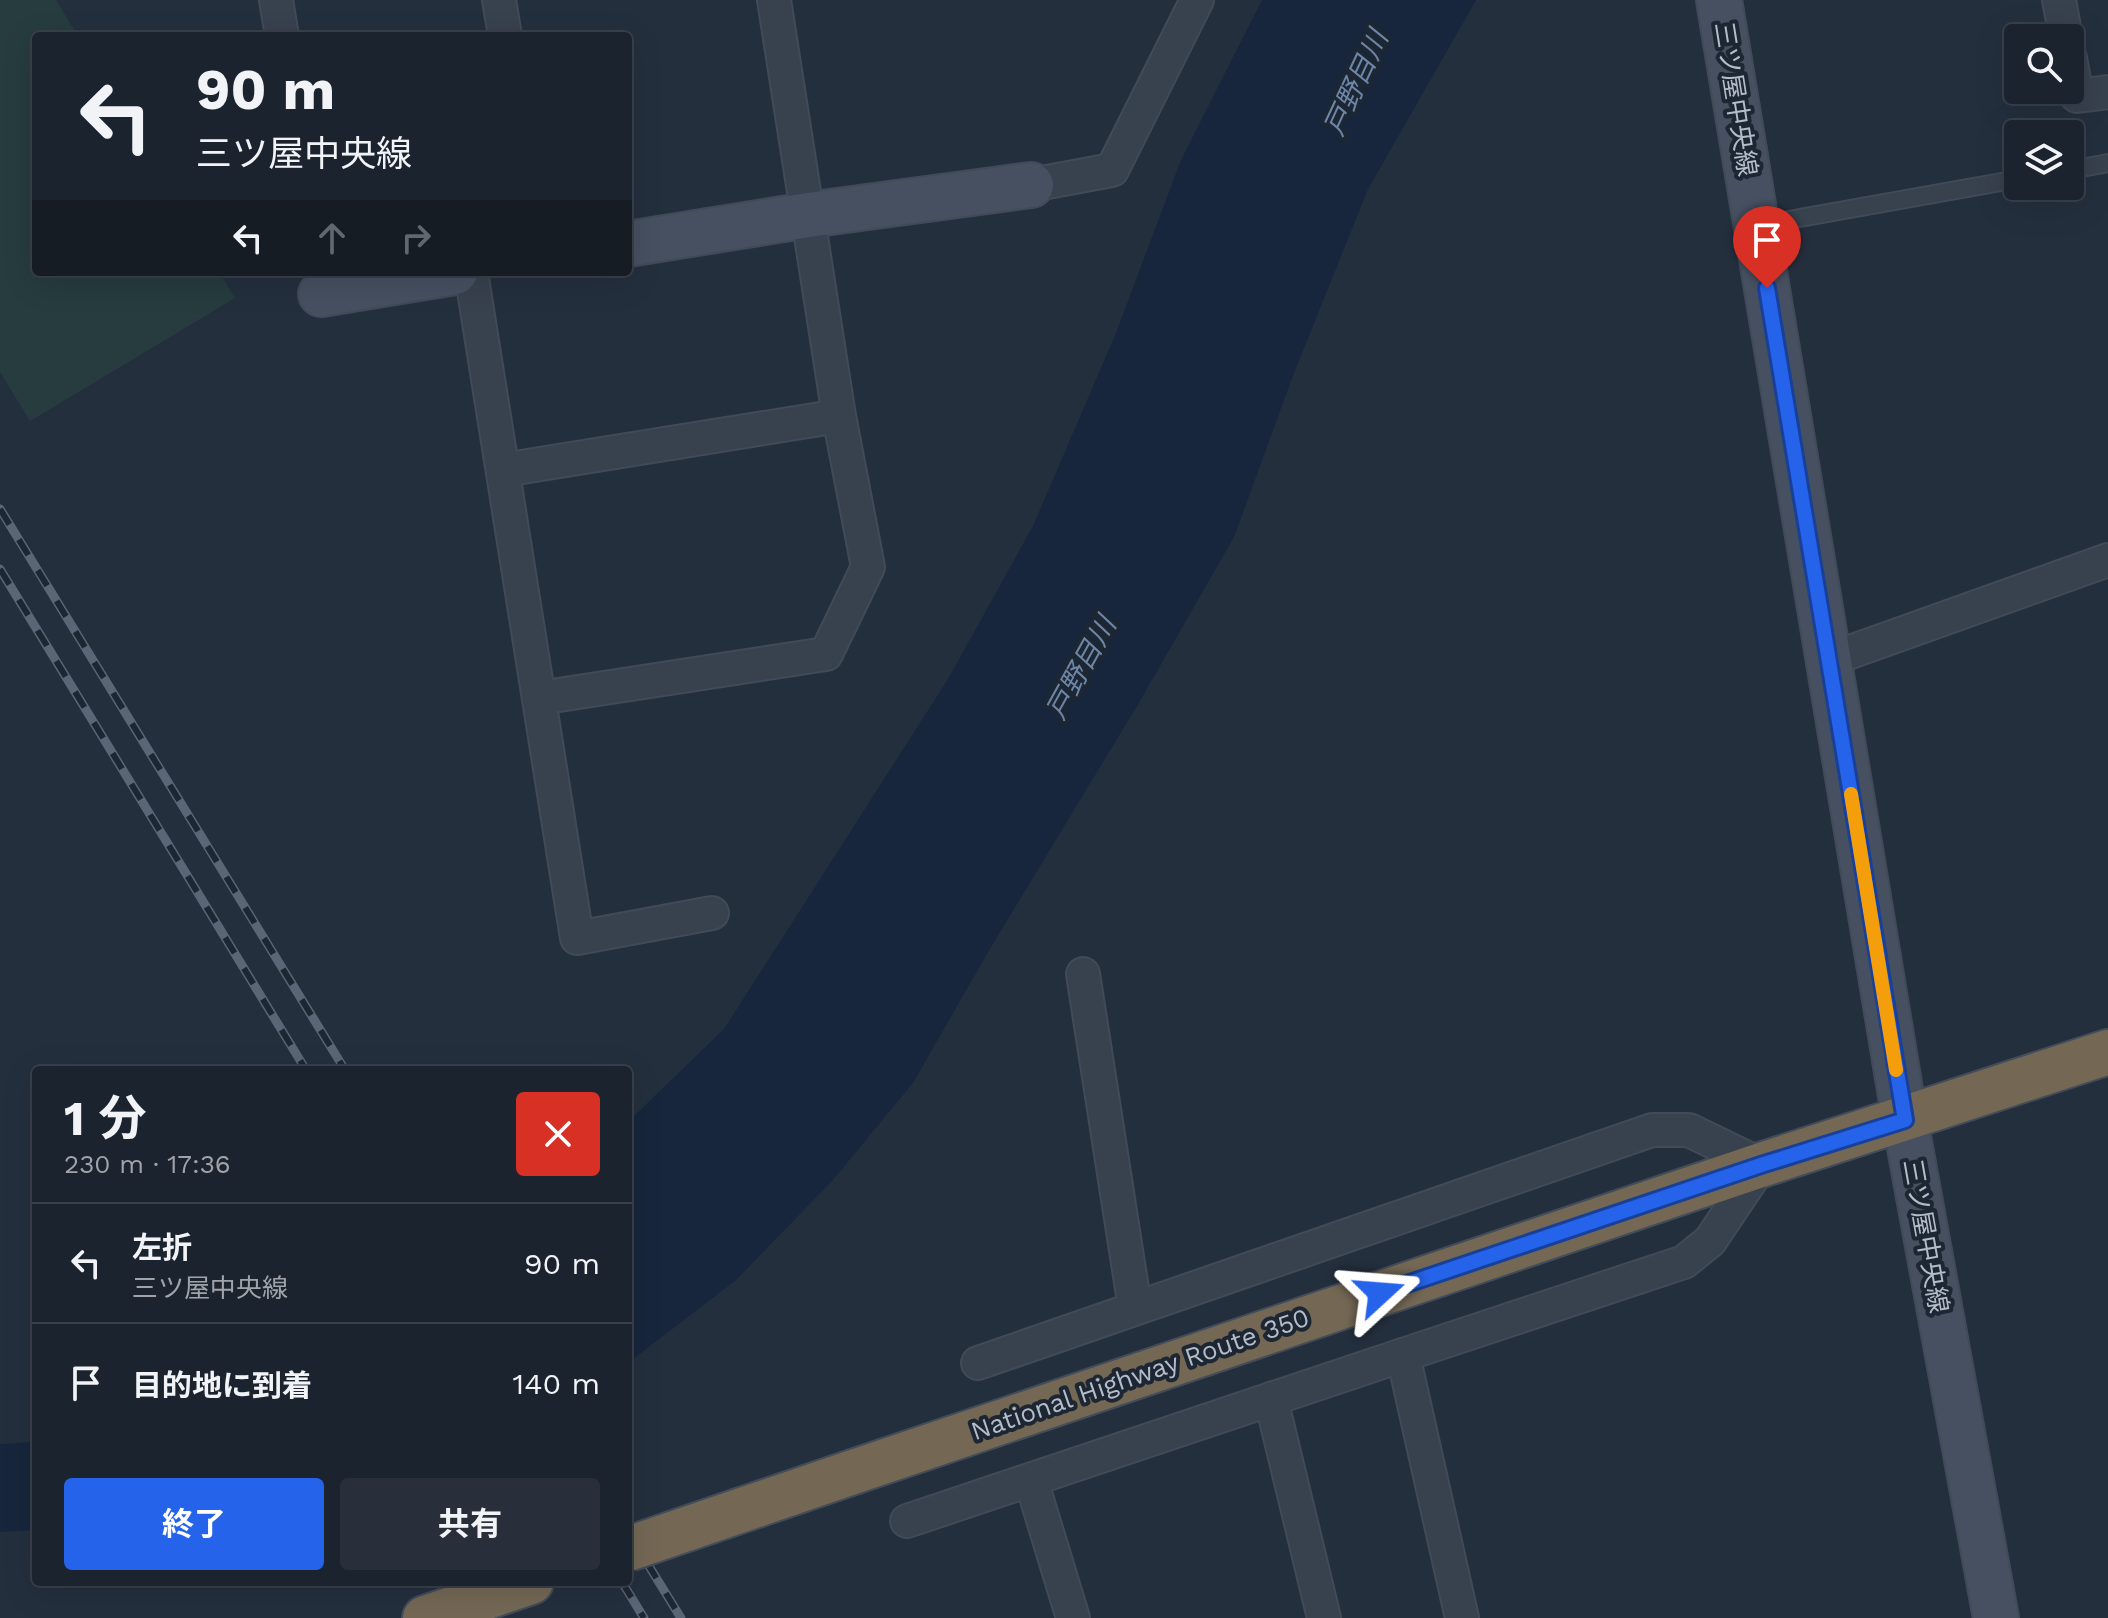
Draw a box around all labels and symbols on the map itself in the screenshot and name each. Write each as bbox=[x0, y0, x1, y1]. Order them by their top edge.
street label: 三ツ屋中央線 bbox=[1709, 20, 1763, 178]
water label: 戸野目川 bbox=[1317, 23, 1396, 141]
pin bbox=[1733, 206, 1801, 288]
water label: 戸野目川 bbox=[1039, 608, 1124, 725]
street label: 三ツ屋中央線 bbox=[1898, 1157, 1954, 1315]
position arrow bbox=[1338, 1251, 1422, 1335]
street label: National Highway Route 350 bbox=[967, 1302, 1313, 1446]

